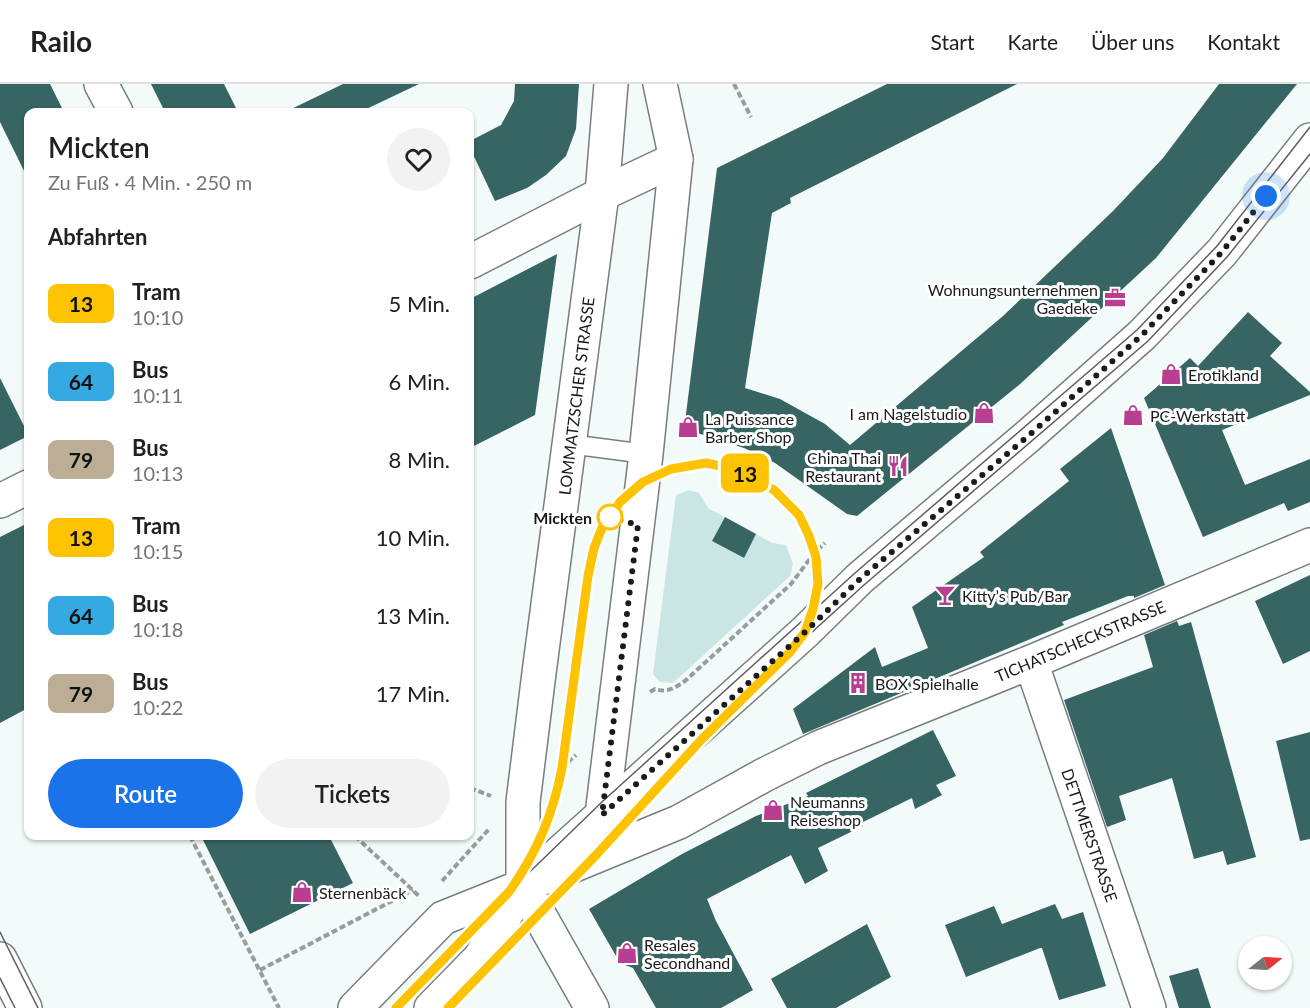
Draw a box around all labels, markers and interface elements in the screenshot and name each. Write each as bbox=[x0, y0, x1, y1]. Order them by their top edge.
text: Railo bbox=[30, 24, 92, 58]
text: Start bbox=[930, 29, 975, 54]
text: Karte bbox=[1008, 29, 1058, 54]
text: Über uns bbox=[1091, 29, 1174, 54]
text: Kontakt bbox=[1207, 29, 1280, 54]
button: heart bbox=[387, 128, 450, 191]
text: Mickten bbox=[48, 130, 150, 164]
text: Zu Fuß · 4 Min. · 250 m bbox=[48, 170, 252, 194]
your location bbox=[1251, 181, 1281, 211]
text: Abfahrten bbox=[48, 223, 147, 250]
text: Tram bbox=[132, 278, 181, 305]
place label: Wohnungsunternehmen Gaedeke bbox=[928, 280, 1098, 317]
office icon: Wohnungsunternehmen Gaedeke bbox=[1103, 286, 1127, 310]
text: 5 Min. bbox=[389, 290, 450, 317]
text: 13 bbox=[69, 291, 93, 316]
street label: LOMMATZSCHER STRASSE bbox=[554, 296, 598, 496]
text: 10:10 bbox=[132, 305, 183, 329]
text: Bus bbox=[132, 356, 168, 383]
shop icon: Erotikland bbox=[1159, 362, 1183, 386]
place label: Erotikland bbox=[1188, 365, 1259, 384]
text: 6 Min. bbox=[389, 368, 450, 395]
text: 64 bbox=[69, 369, 93, 394]
text: 10:11 bbox=[132, 383, 183, 407]
shop icon: I am Nagelstudio bbox=[972, 401, 996, 425]
shop icon: PC-Werkstatt bbox=[1121, 403, 1145, 427]
place label: I am Nagelstudio bbox=[849, 404, 967, 423]
place label: PC-Werkstatt bbox=[1150, 406, 1246, 425]
place label: La Puissance Barber Shop bbox=[705, 409, 794, 446]
shop icon: La Puissance Barber Shop bbox=[676, 415, 700, 439]
text: Bus bbox=[132, 434, 168, 461]
text: 8 Min. bbox=[389, 446, 450, 473]
text: 79 bbox=[69, 447, 93, 472]
place label: China Thai Restaurant bbox=[805, 448, 881, 485]
line badge: 13 bbox=[718, 454, 772, 492]
restaurant icon: China Thai Restaurant bbox=[886, 454, 910, 478]
text: 10:13 bbox=[132, 461, 183, 485]
text: 13 bbox=[733, 461, 757, 486]
marker: Mickten bbox=[597, 504, 623, 530]
place label: Mickten bbox=[533, 508, 592, 527]
text: Tram bbox=[132, 512, 181, 539]
text: 10 Min. bbox=[376, 524, 450, 551]
text: 13 bbox=[69, 525, 93, 550]
text: 10:15 bbox=[132, 539, 183, 563]
bar icon: Kitty’s Pub/Bar bbox=[933, 583, 957, 607]
place label: Kitty’s Pub/Bar bbox=[962, 586, 1068, 605]
text: Bus bbox=[132, 590, 168, 617]
street label: TICHATSCHECKSTRASSE bbox=[992, 596, 1168, 686]
text: 13 Min. bbox=[376, 602, 450, 629]
text: 64 bbox=[69, 603, 93, 628]
text: 10:18 bbox=[132, 617, 183, 641]
text: Bus bbox=[132, 668, 168, 695]
building icon: BOX Spielhalle bbox=[846, 671, 870, 695]
place label: BOX Spielhalle bbox=[875, 674, 979, 693]
text: 17 Min. bbox=[376, 680, 450, 707]
text: 79 bbox=[69, 681, 93, 706]
text: 10:22 bbox=[132, 695, 183, 719]
button: Route bbox=[48, 759, 243, 828]
button: Tickets bbox=[255, 759, 450, 828]
street label: DETTMERSTRASSE bbox=[1058, 766, 1122, 904]
place label: Neumanns Reiseshop bbox=[790, 792, 865, 829]
shop icon: Neumanns Reiseshop bbox=[761, 798, 785, 822]
shop icon: Sternenbäck bbox=[290, 880, 314, 904]
place label: Sternenbäck bbox=[319, 883, 407, 902]
place label: Resales Secondhand bbox=[644, 935, 730, 972]
north arrow bbox=[1238, 936, 1292, 990]
map controls bbox=[1238, 936, 1292, 990]
shop icon: Resales Secondhand bbox=[615, 941, 639, 965]

